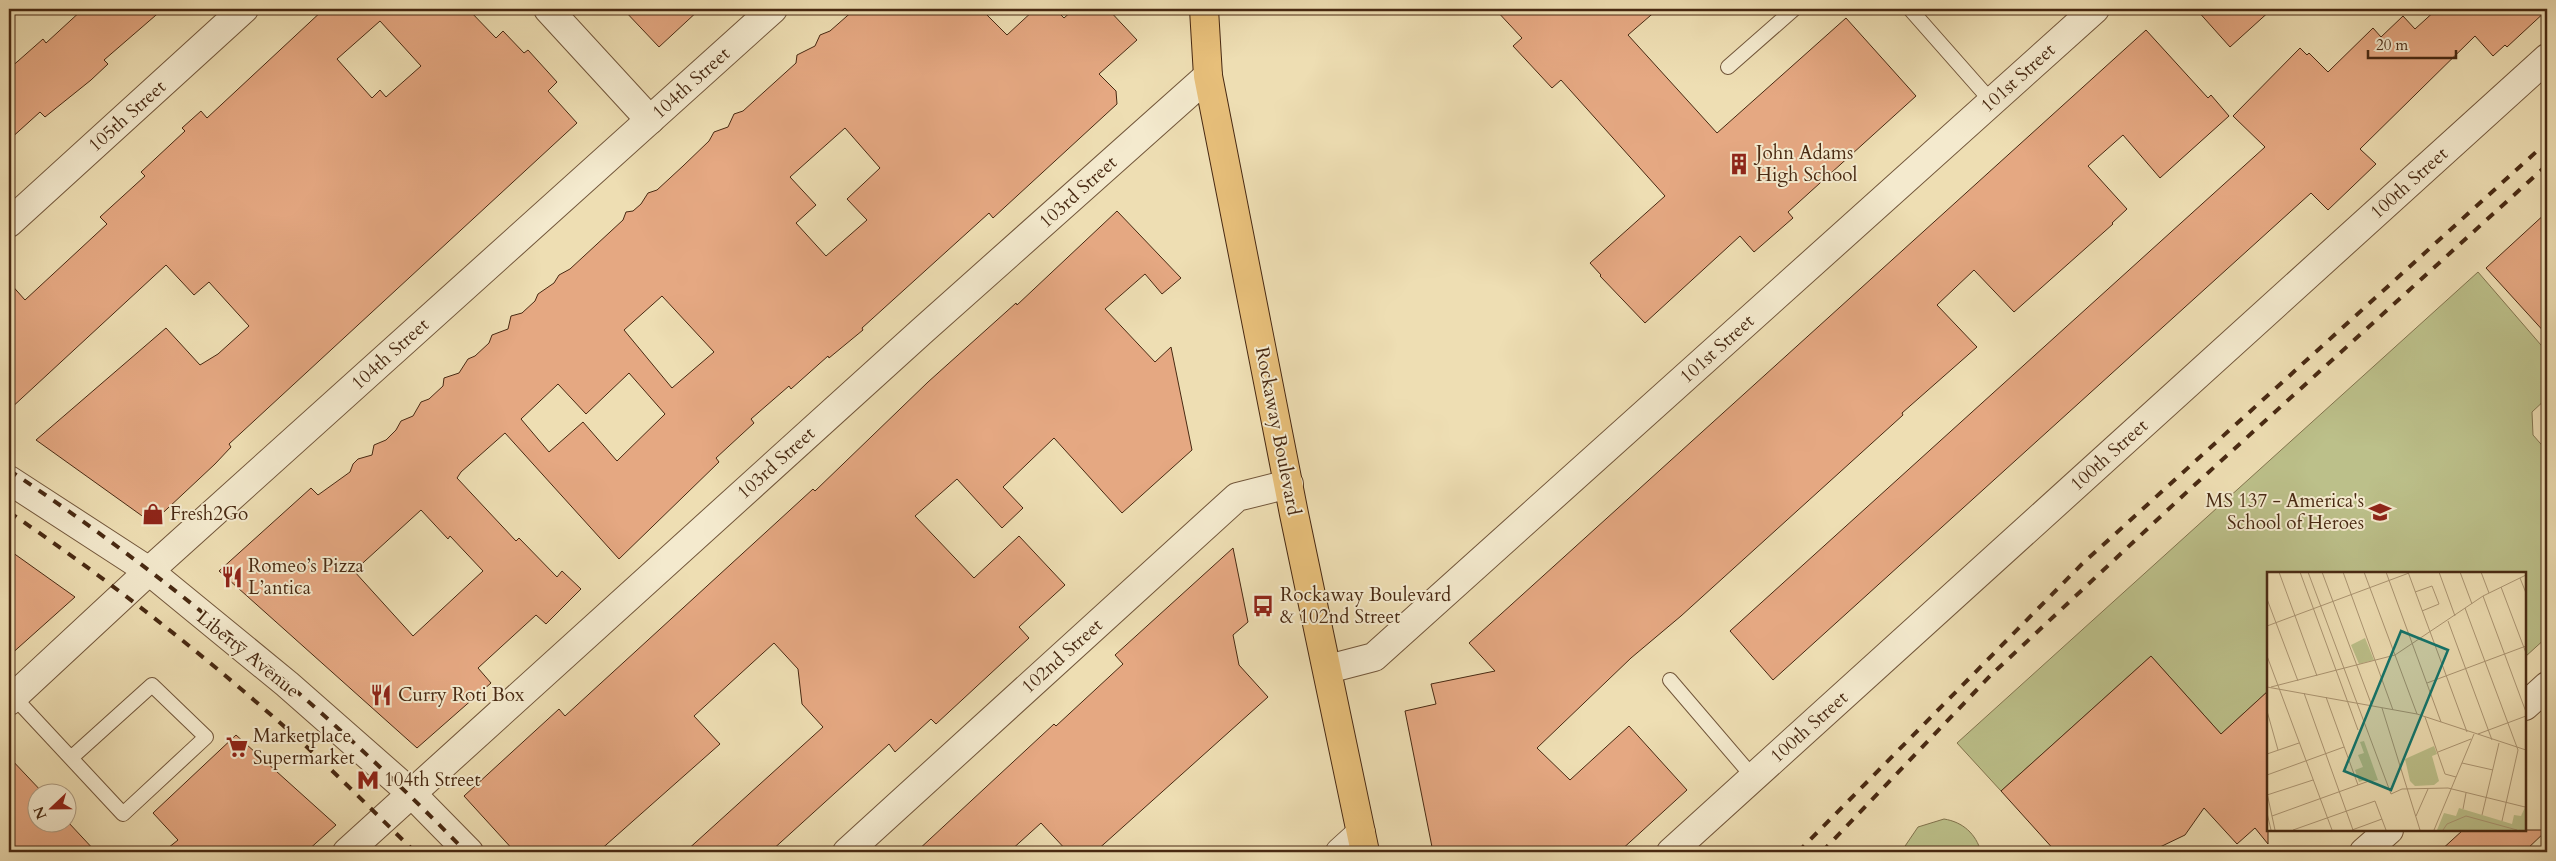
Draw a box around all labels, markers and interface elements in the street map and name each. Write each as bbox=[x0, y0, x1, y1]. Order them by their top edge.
scale bar bbox=[2368, 28, 2456, 60]
text: 20 m bbox=[2376, 35, 2408, 55]
street label: 101st Street bbox=[1975, 37, 2061, 119]
street label: 104th Street bbox=[646, 41, 736, 125]
street label: 105th Street bbox=[82, 74, 172, 158]
place label: John Adams High School bbox=[1753, 140, 1858, 188]
street label: 100th Street bbox=[2364, 141, 2454, 225]
street label: 103rd Street bbox=[1033, 150, 1123, 234]
building icon: John Adams High School bbox=[1726, 151, 1752, 177]
street label: 101st Street bbox=[1674, 308, 1760, 390]
street label: 104th Street bbox=[345, 312, 435, 396]
street label: Rockaway Boulevard bbox=[1249, 345, 1307, 517]
street label: 100th Street bbox=[2064, 413, 2154, 497]
street label: 103rd Street bbox=[731, 421, 821, 505]
place label: MS 137 - America's School of Heroes bbox=[2206, 488, 2364, 536]
school or university icon: MS 137 - America's School of Heroes bbox=[2367, 499, 2393, 525]
shop icon: Fresh2Go bbox=[140, 501, 166, 527]
place label: Fresh2Go bbox=[170, 501, 248, 527]
place label: Romeo’s Pizza L’antica bbox=[248, 553, 364, 601]
restaurant icon: Romeo’s Pizza L’antica bbox=[219, 564, 245, 590]
inset map bbox=[2267, 572, 2526, 831]
place label: Rockaway Boulevard & 102nd Street bbox=[1280, 582, 1451, 630]
bus stop icon: Rockaway Boulevard & 102nd Street bbox=[1250, 593, 1276, 619]
street label: Liberty Avenue bbox=[191, 604, 305, 704]
street label: 102nd Street bbox=[1016, 613, 1108, 699]
restaurant icon: Curry Roti Box bbox=[368, 682, 394, 708]
place label: Curry Roti Box bbox=[398, 682, 525, 708]
street label: 100th Street bbox=[1764, 685, 1854, 769]
place label: Marketplace Supermarket bbox=[253, 723, 355, 771]
supermarket icon: Marketplace Supermarket bbox=[224, 734, 250, 760]
metro station icon: 104th Street bbox=[355, 767, 381, 793]
place label: 104th Street bbox=[384, 767, 480, 793]
north arrow bbox=[28, 784, 78, 834]
text: N bbox=[29, 803, 51, 822]

